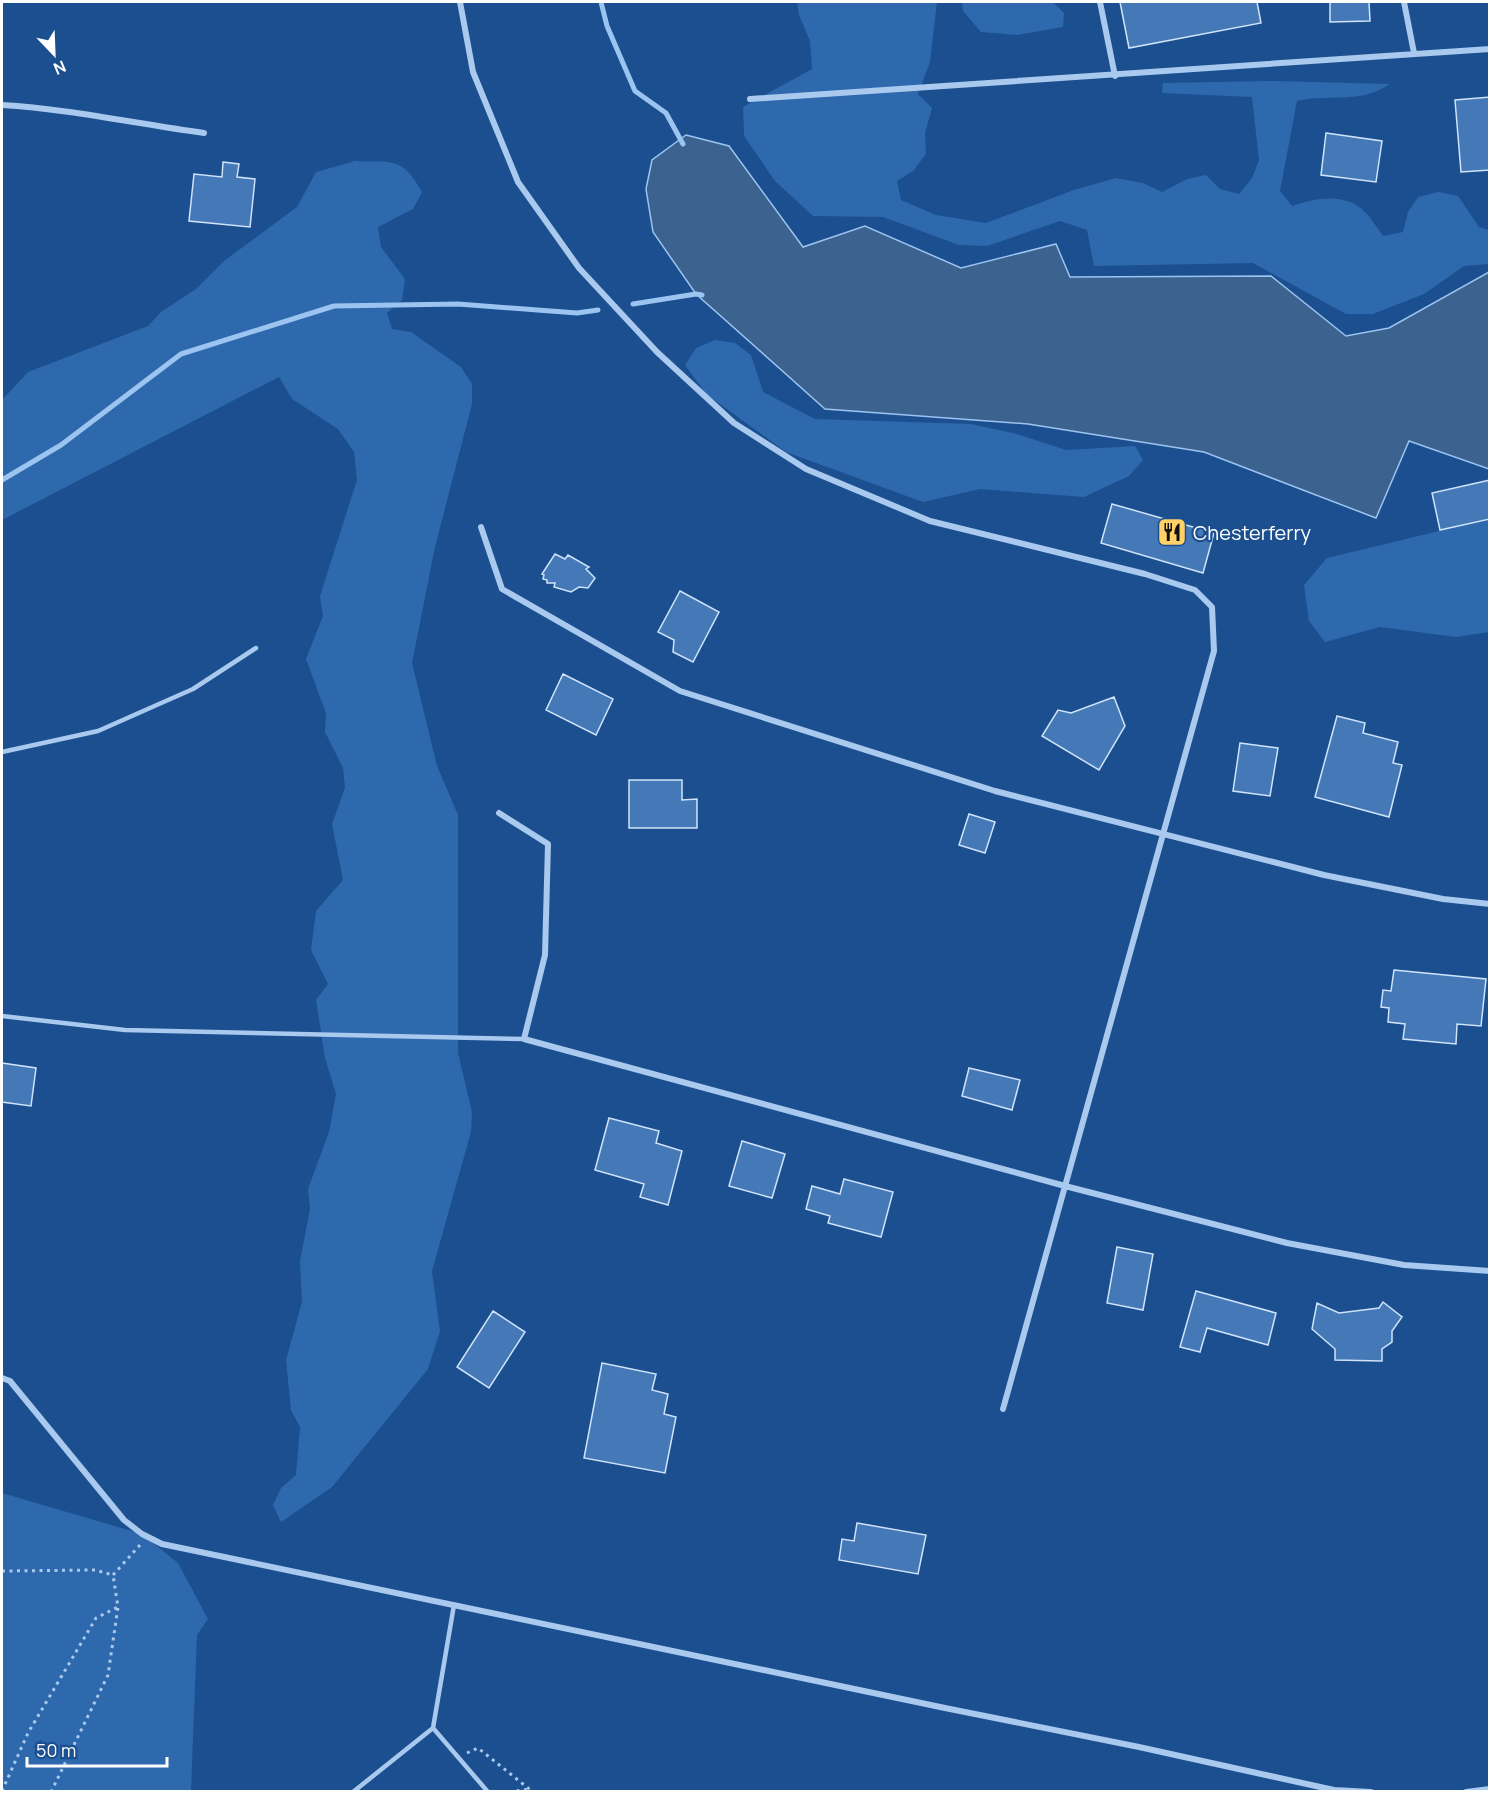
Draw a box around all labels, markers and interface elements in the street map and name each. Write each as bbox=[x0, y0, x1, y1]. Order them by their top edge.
north arrow bbox=[24, 24, 84, 84]
text: N bbox=[50, 55, 69, 80]
restaurant icon: Chesterferry bbox=[1156, 516, 1188, 548]
place label: Chesterferry bbox=[1193, 519, 1312, 546]
scale bar bbox=[27, 1730, 166, 1768]
text: 50 m bbox=[36, 1738, 76, 1762]

